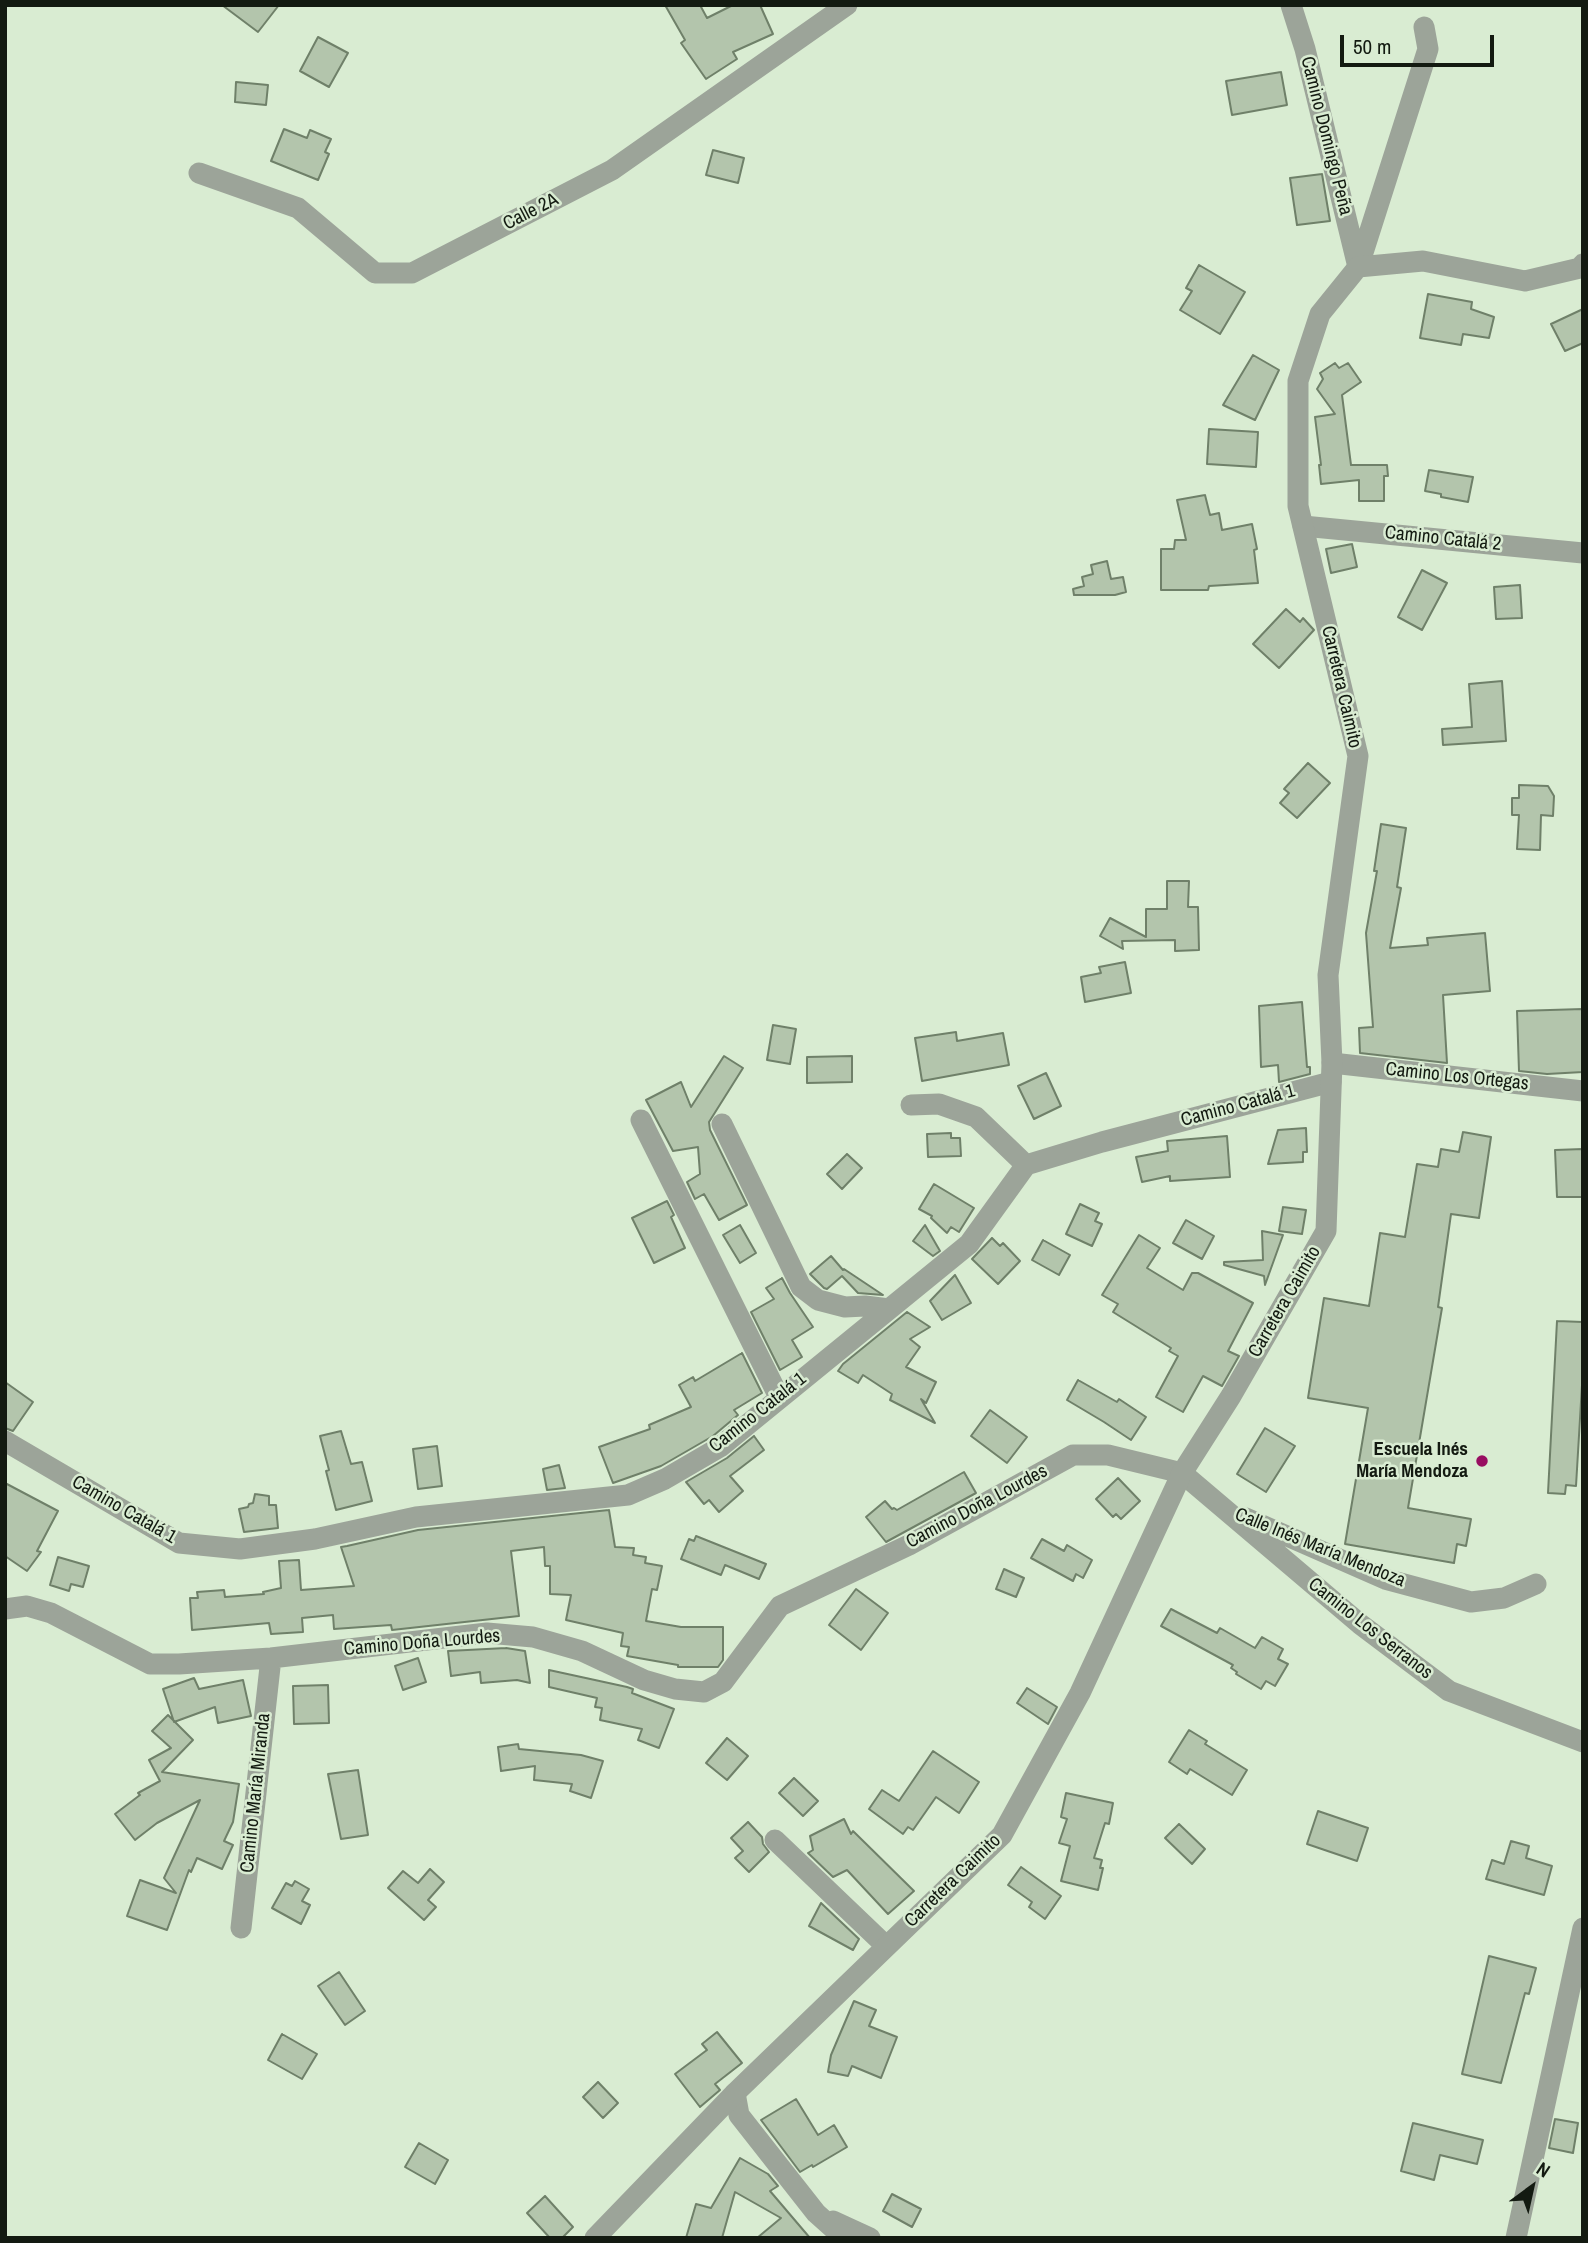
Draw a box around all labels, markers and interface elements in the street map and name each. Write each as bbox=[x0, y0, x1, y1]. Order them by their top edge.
scale bar bbox=[1343, 21, 1497, 65]
text: 50 m bbox=[1353, 32, 1391, 61]
street label: Camino Domingo Peña bbox=[1295, 54, 1357, 218]
street label: Calle 2A bbox=[500, 188, 562, 236]
street label: Camino Catalá 2 bbox=[1384, 522, 1502, 556]
street label: Carretera Caimito bbox=[1316, 624, 1366, 750]
street label: Camino Los Ortegas bbox=[1384, 1058, 1530, 1096]
street label: Camino Catalá 1 bbox=[1179, 1080, 1297, 1132]
street label: Carretera Caimito bbox=[1244, 1242, 1326, 1362]
street label: Camino Catalá 1 bbox=[705, 1368, 811, 1458]
place label: Escuela Inés María Mendoza bbox=[1356, 1439, 1468, 1483]
marker: Escuela Inés María Mendoza bbox=[1474, 1453, 1490, 1469]
street label: Camino Doña Lourdes bbox=[902, 1460, 1052, 1554]
street label: Camino Catalá 1 bbox=[68, 1471, 180, 1549]
street label: Calle Inés María Mendoza bbox=[1231, 1503, 1409, 1593]
street label: Camino Los Serranos bbox=[1303, 1573, 1437, 1685]
street label: Camino Doña Lourdes bbox=[343, 1625, 501, 1661]
street label: Camino María Miranda bbox=[236, 1712, 276, 1874]
street label: Carretera Caimito bbox=[900, 1829, 1006, 1933]
north arrow bbox=[1497, 2152, 1567, 2222]
text: N bbox=[1532, 2155, 1555, 2183]

